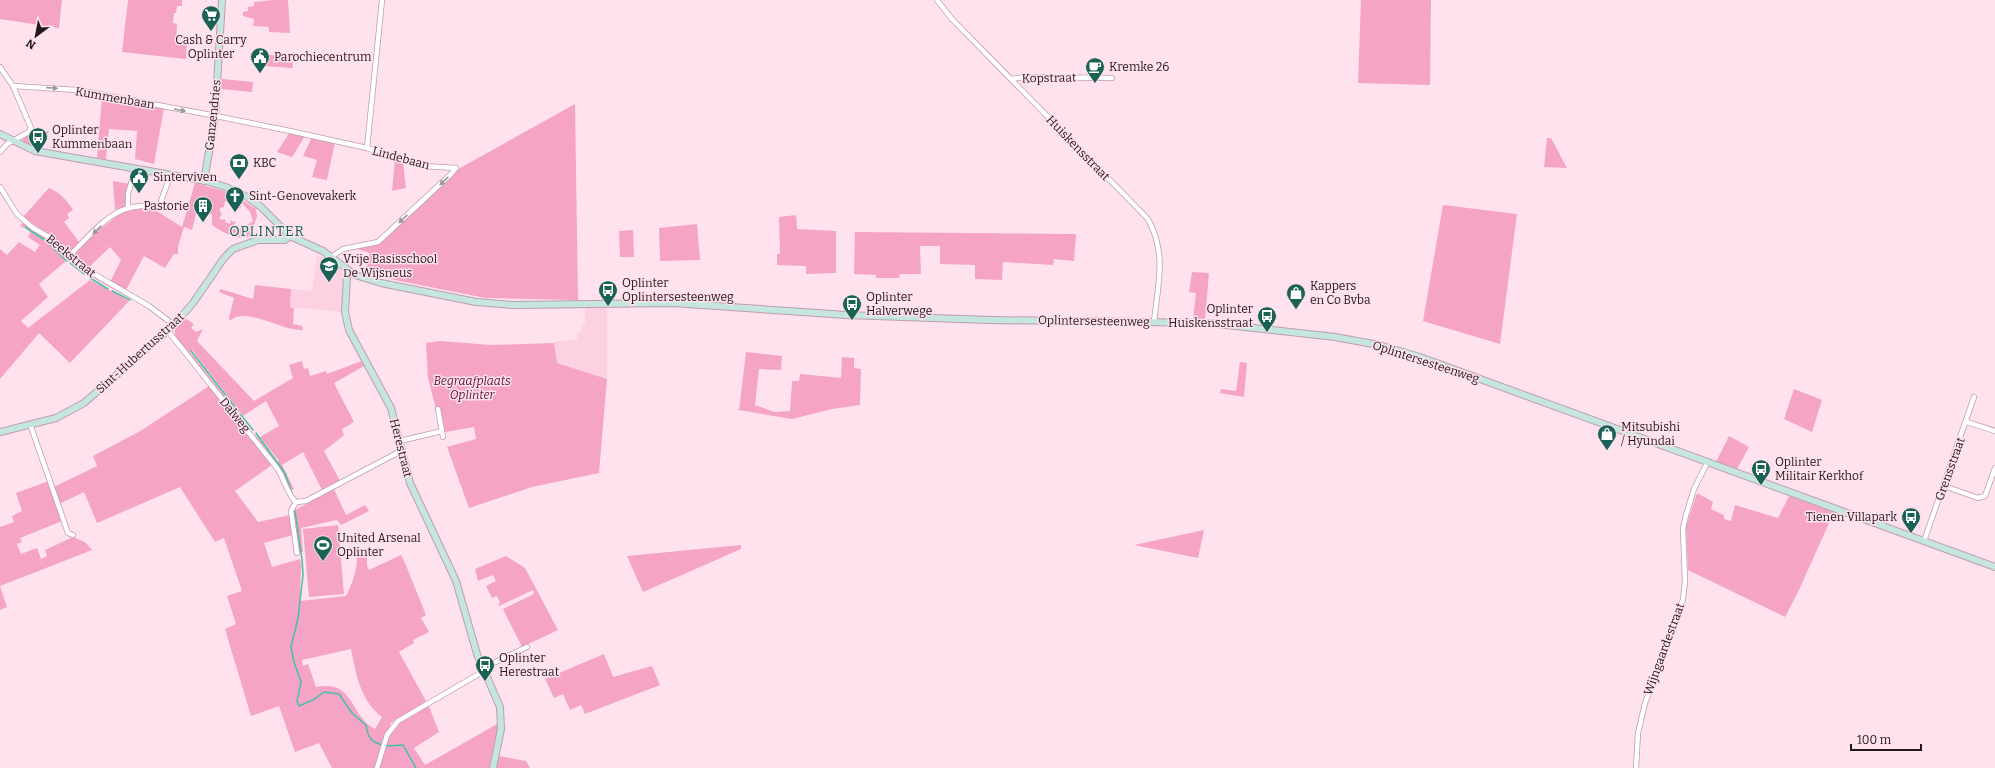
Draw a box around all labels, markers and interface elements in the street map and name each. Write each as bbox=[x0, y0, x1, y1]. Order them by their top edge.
supermarket icon: Cash & Carry Oplinter bbox=[200, 4, 222, 32]
north arrow bbox=[16, 16, 56, 56]
place label: Cash & Carry Oplinter bbox=[175, 33, 247, 61]
text: N bbox=[23, 36, 38, 52]
public building icon: Parochiecentrum bbox=[249, 46, 271, 74]
place label: Parochiecentrum bbox=[274, 50, 372, 64]
cafe icon: Kremke 26 bbox=[1084, 56, 1106, 84]
place label: Kremke 26 bbox=[1109, 60, 1169, 74]
street label: Kopstraat bbox=[1022, 71, 1077, 85]
street label: Ganzendries bbox=[202, 79, 224, 151]
street label: Kummenbaan bbox=[74, 84, 156, 112]
one-way arrow bbox=[46, 85, 58, 92]
one-way arrow bbox=[174, 107, 187, 113]
street label: Huiskensstraat bbox=[1043, 113, 1113, 184]
place label: Oplinter Kummenbaan bbox=[52, 123, 133, 151]
bus stop icon: Oplinter Kummenbaan bbox=[27, 126, 49, 154]
street label: Lindebaan bbox=[371, 144, 432, 172]
bank icon: KBC bbox=[228, 152, 250, 180]
place label: KBC bbox=[253, 156, 277, 170]
public building icon: Sinterviven bbox=[128, 166, 150, 194]
place label: Sinterviven bbox=[153, 170, 217, 184]
one-way arrow bbox=[439, 176, 449, 186]
church icon: Sint-Genovevakerk bbox=[224, 185, 246, 213]
place label: Sint-Genovevakerk bbox=[249, 189, 357, 203]
building icon: Pastorie bbox=[192, 195, 214, 223]
place label: Pastorie bbox=[143, 199, 189, 213]
one-way arrow bbox=[398, 214, 408, 224]
district label: OPLINTER bbox=[229, 223, 305, 240]
one-way arrow bbox=[92, 225, 102, 234]
street label: Beekstraat bbox=[43, 232, 99, 281]
place label: Vrije Basisschool De Wijsneus bbox=[343, 252, 438, 280]
school or university icon: Vrije Basisschool De Wijsneus bbox=[318, 255, 340, 283]
place label: Oplinter Oplintersesteenweg bbox=[622, 276, 734, 304]
bus stop icon: Oplinter Oplintersesteenweg bbox=[597, 279, 619, 307]
place label: Kappers en Co Bvba bbox=[1310, 279, 1371, 307]
shop icon: Kappers en Co Bvba bbox=[1285, 282, 1307, 310]
place label: Oplinter Halverwege bbox=[866, 290, 932, 318]
bus stop icon: Oplinter Halverwege bbox=[841, 293, 863, 321]
place label: Oplinter Huiskensstraat bbox=[1168, 302, 1254, 330]
bus stop icon: Oplinter Huiskensstraat bbox=[1256, 305, 1278, 333]
street label: Sint-Hubertusstraat bbox=[93, 309, 187, 396]
street label: Oplintersesteenweg bbox=[1038, 313, 1150, 329]
street label: Oplintersesteenweg bbox=[1371, 338, 1482, 386]
park label: Begraafplaats Oplinter bbox=[433, 374, 511, 402]
street label: Dalweg bbox=[217, 395, 253, 435]
street label: Herestraat bbox=[387, 417, 415, 479]
place label: Mitsubishi / Hyundai bbox=[1621, 420, 1680, 448]
shop icon: Mitsubishi / Hyundai bbox=[1596, 423, 1618, 451]
street label: Grensstraat bbox=[1932, 435, 1968, 503]
place label: Oplinter Militair Kerkhof bbox=[1775, 455, 1864, 483]
bus stop icon: Oplinter Militair Kerkhof bbox=[1750, 458, 1772, 486]
bus stop icon: Tienen Villapark bbox=[1900, 506, 1922, 534]
place label: Tienen Villapark bbox=[1806, 510, 1897, 524]
place label: United Arsenal Oplinter bbox=[337, 531, 421, 559]
sports icon: United Arsenal Oplinter bbox=[312, 534, 334, 562]
street label: Wijngaardestraat bbox=[1641, 600, 1687, 697]
place label: Oplinter Herestraat bbox=[499, 651, 560, 679]
bus stop icon: Oplinter Herestraat bbox=[474, 654, 496, 682]
scale bar bbox=[1851, 726, 1921, 752]
text: 100 m bbox=[1857, 733, 1892, 747]

